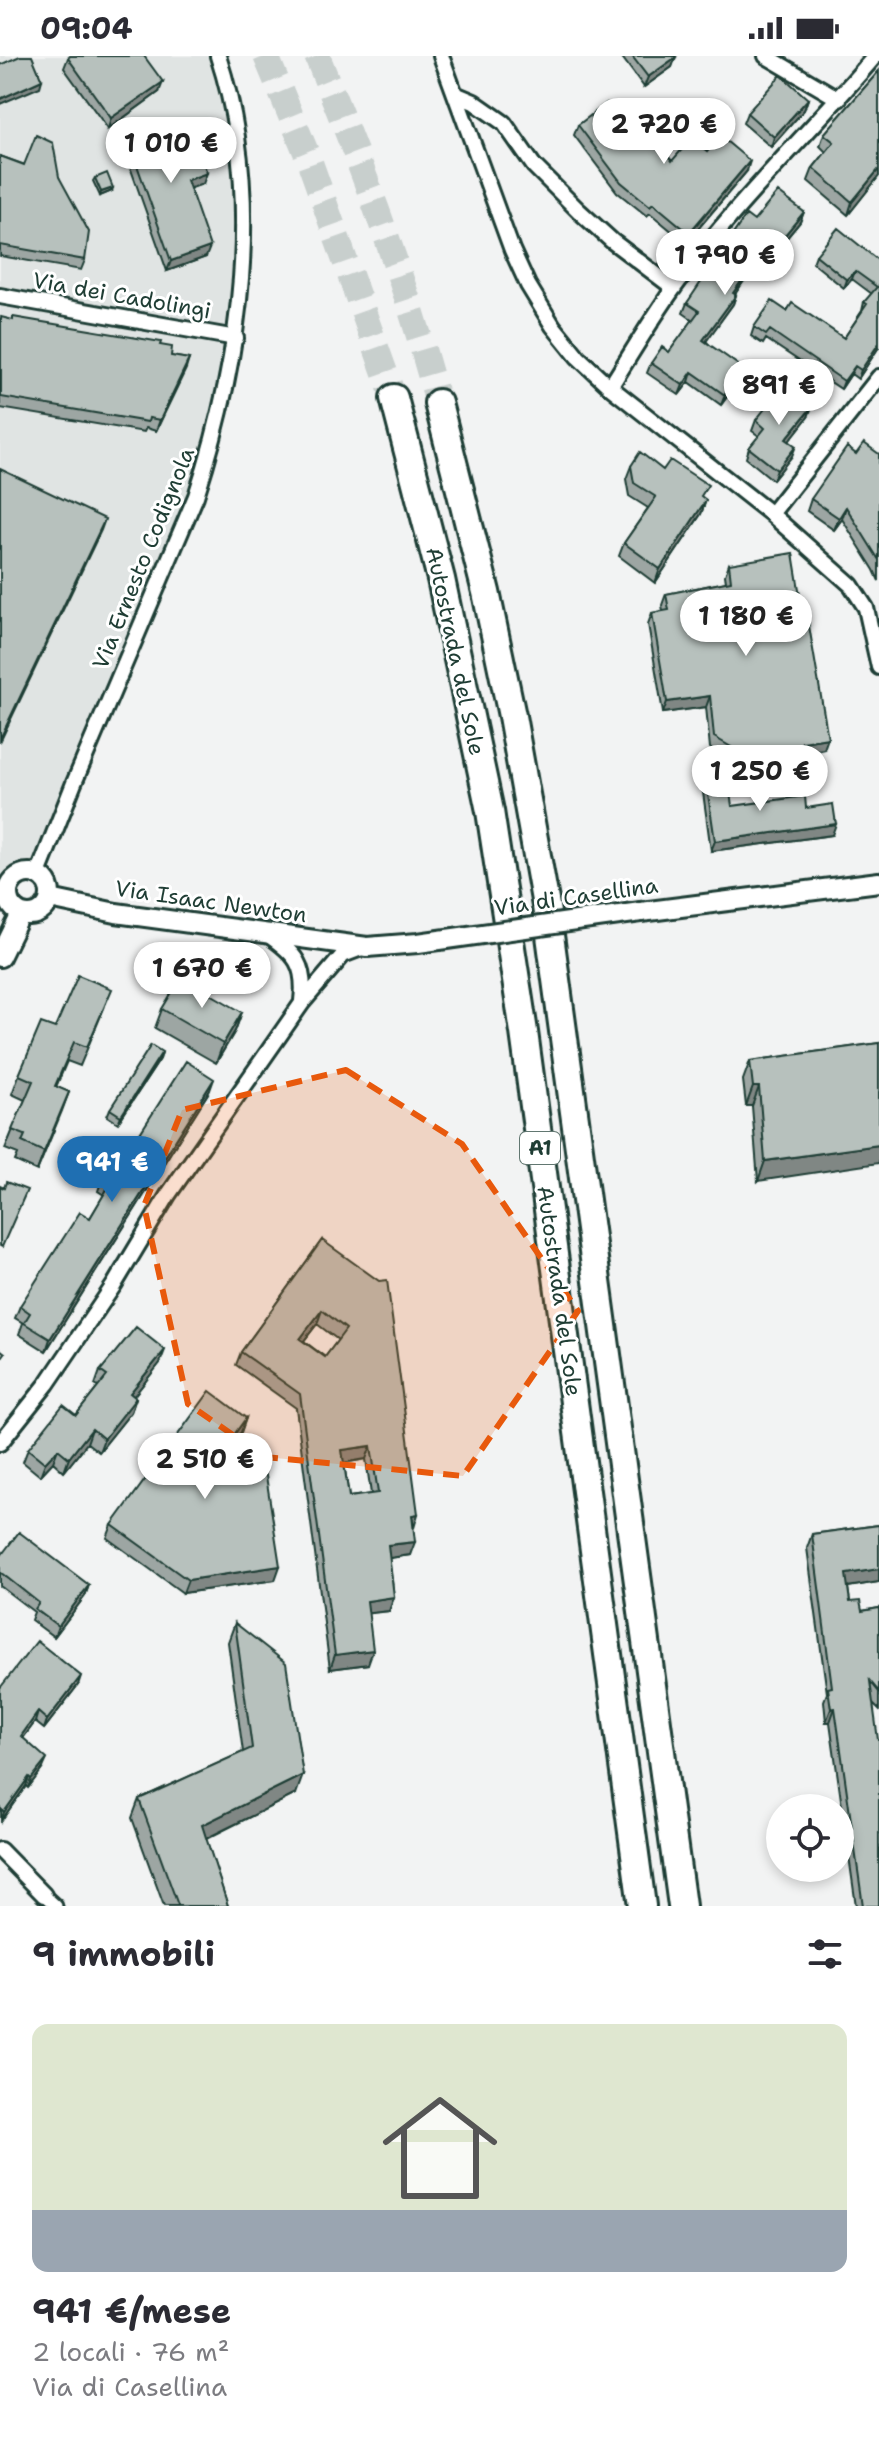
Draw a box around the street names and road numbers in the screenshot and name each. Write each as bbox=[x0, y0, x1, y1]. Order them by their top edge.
street label: Via dei Cadolingi bbox=[31, 266, 213, 325]
street label: Via Ernesto Codignola bbox=[86, 443, 201, 673]
street label: Autostrada del Sole bbox=[419, 544, 492, 758]
street label: Via di Casellina bbox=[492, 871, 660, 922]
street label: Via Isaac Newton bbox=[113, 874, 309, 929]
road number: A1 bbox=[520, 1132, 560, 1164]
street label: Autostrada del Sole bbox=[530, 1184, 589, 1398]

